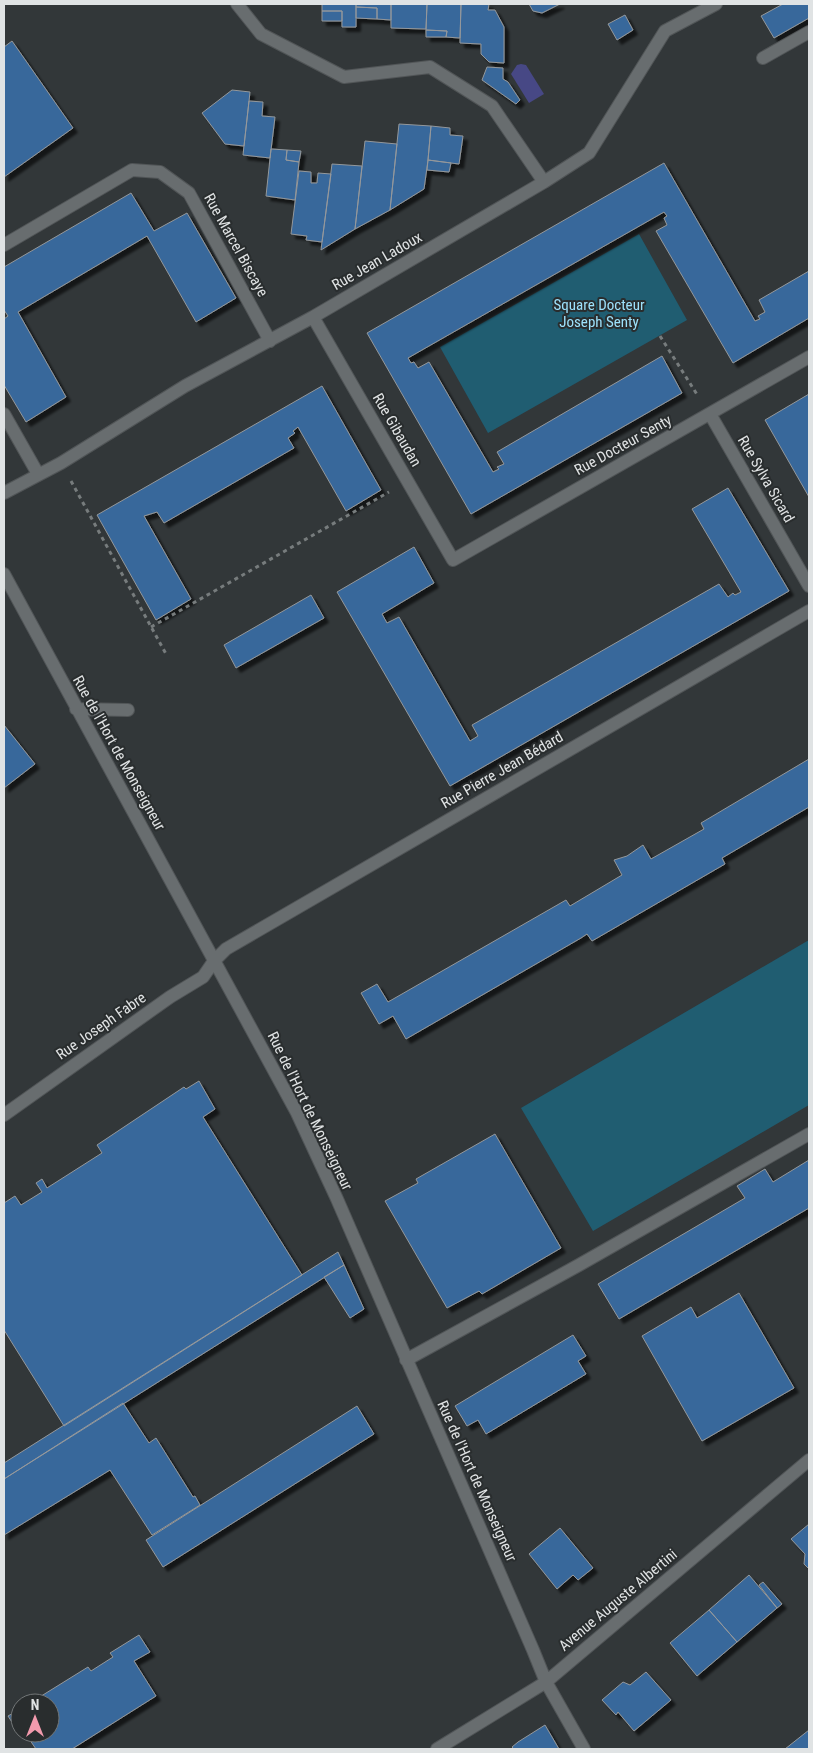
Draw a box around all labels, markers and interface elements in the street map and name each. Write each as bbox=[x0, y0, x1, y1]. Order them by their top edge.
street label: Rue Marcel Biscaye bbox=[200, 190, 272, 300]
street label: Rue Jean Ladoux bbox=[329, 228, 426, 294]
park label: Square Docteur Joseph Senty bbox=[554, 296, 645, 331]
street label: Rue Gibaudan bbox=[369, 390, 425, 470]
street label: Rue Docteur Senty bbox=[571, 411, 675, 479]
street label: Rue Sylva Sicard bbox=[734, 432, 798, 526]
street label: Rue de l'Hort de Monseigneur bbox=[69, 672, 169, 834]
street label: Rue Pierre Jean Bédard bbox=[438, 728, 566, 812]
street label: Rue Joseph Fabre bbox=[53, 988, 149, 1064]
street label: Rue de l'Hort de Monseigneur bbox=[264, 1029, 356, 1194]
street label: Rue de l'Hort de Monseigneur bbox=[433, 1398, 521, 1565]
street label: Avenue Auguste Albertini bbox=[555, 1545, 681, 1655]
north arrow bbox=[10, 1693, 60, 1743]
text: N bbox=[31, 1697, 39, 1713]

